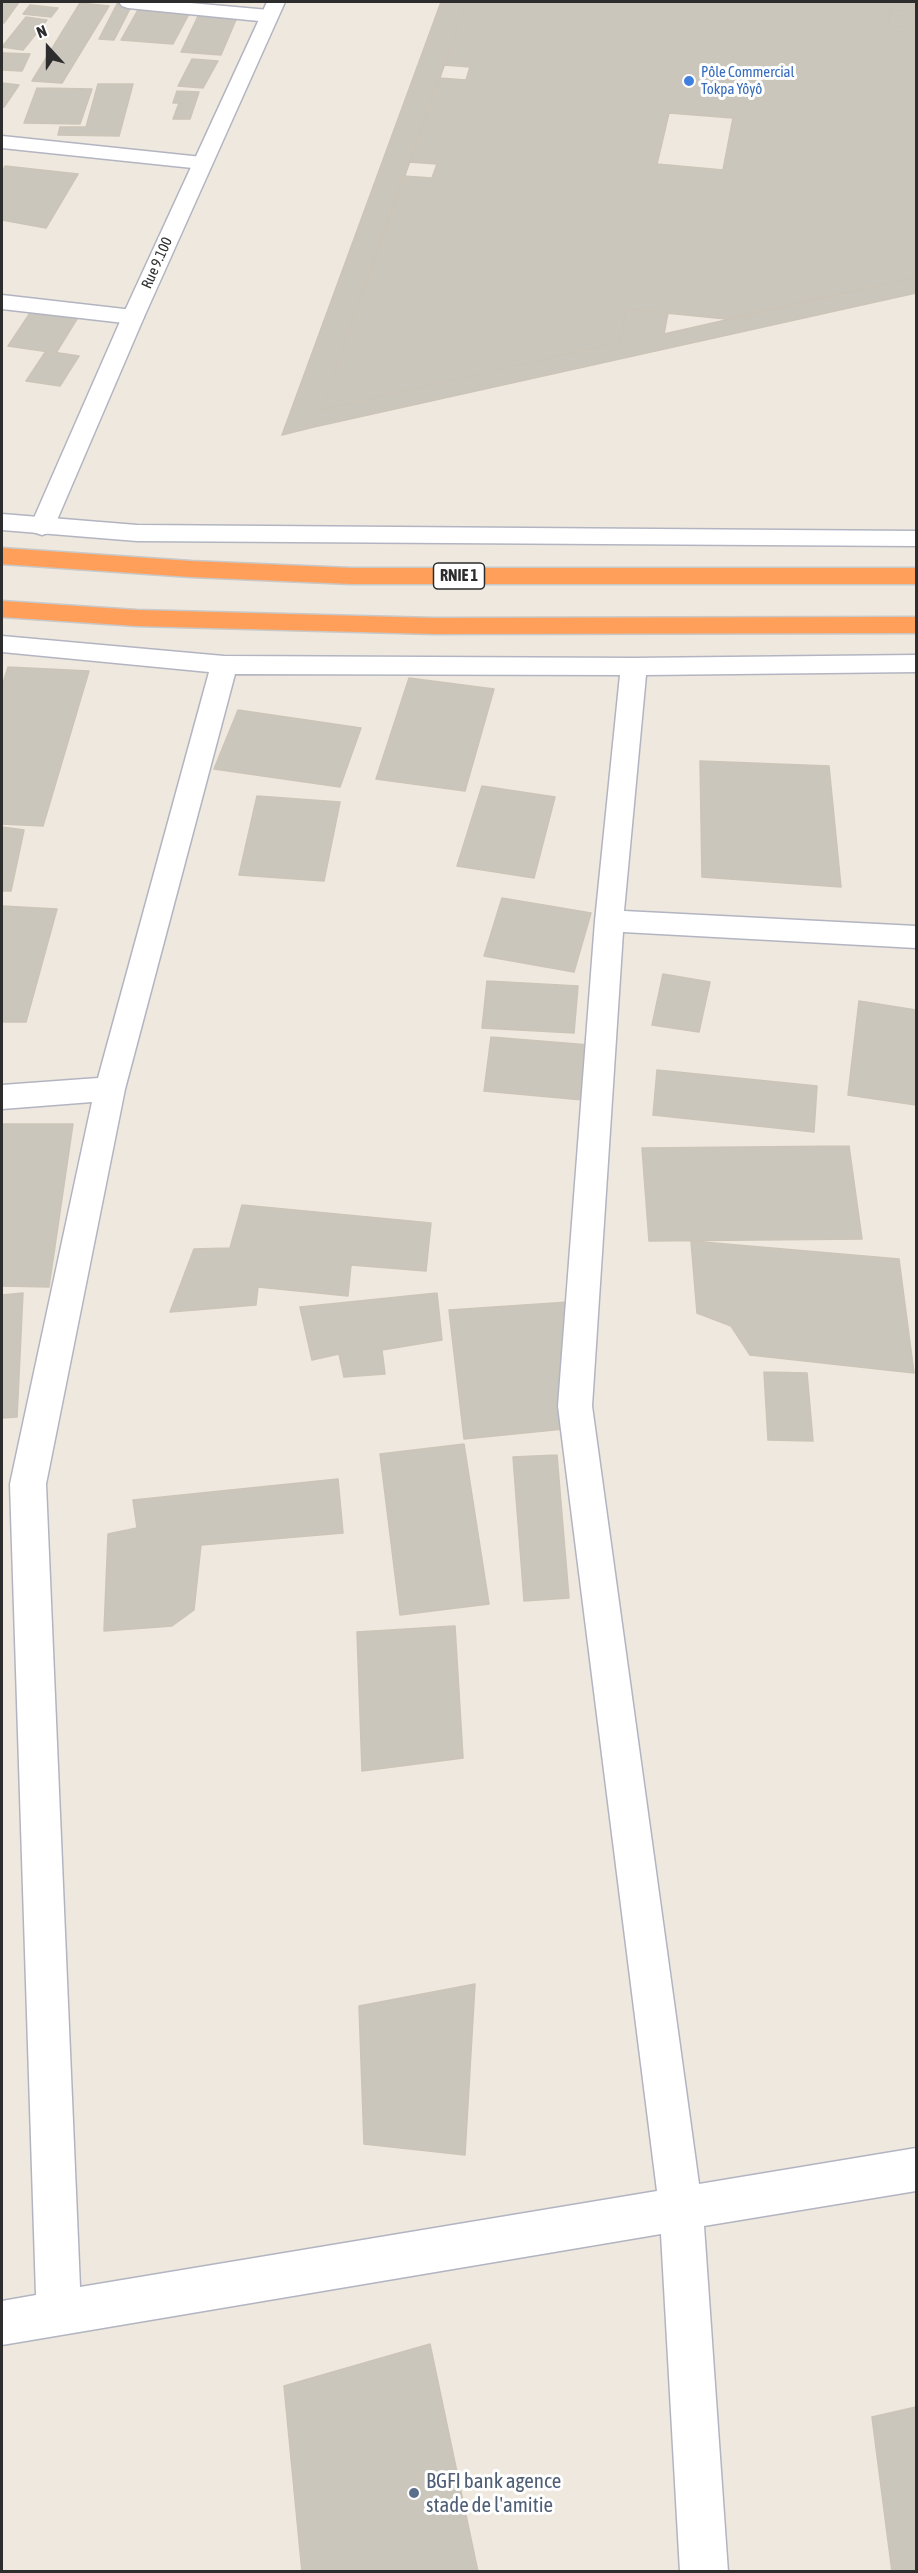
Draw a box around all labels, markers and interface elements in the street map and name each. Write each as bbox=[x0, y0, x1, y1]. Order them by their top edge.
north arrow bbox=[18, 18, 78, 78]
text: N bbox=[34, 21, 49, 41]
place label: Pôle Commercial Tokpa Yôyô bbox=[701, 63, 795, 98]
marker: Pôle Commercial Tokpa Yôyô bbox=[682, 74, 696, 88]
street label: Rue 9.100 bbox=[138, 234, 176, 292]
road number: RNIE 1 bbox=[434, 563, 484, 589]
place label: BGFI bank agence stade de l'amitie bbox=[426, 2468, 561, 2518]
marker: BGFI bank agence stade de l'amitie bbox=[407, 2486, 421, 2500]

